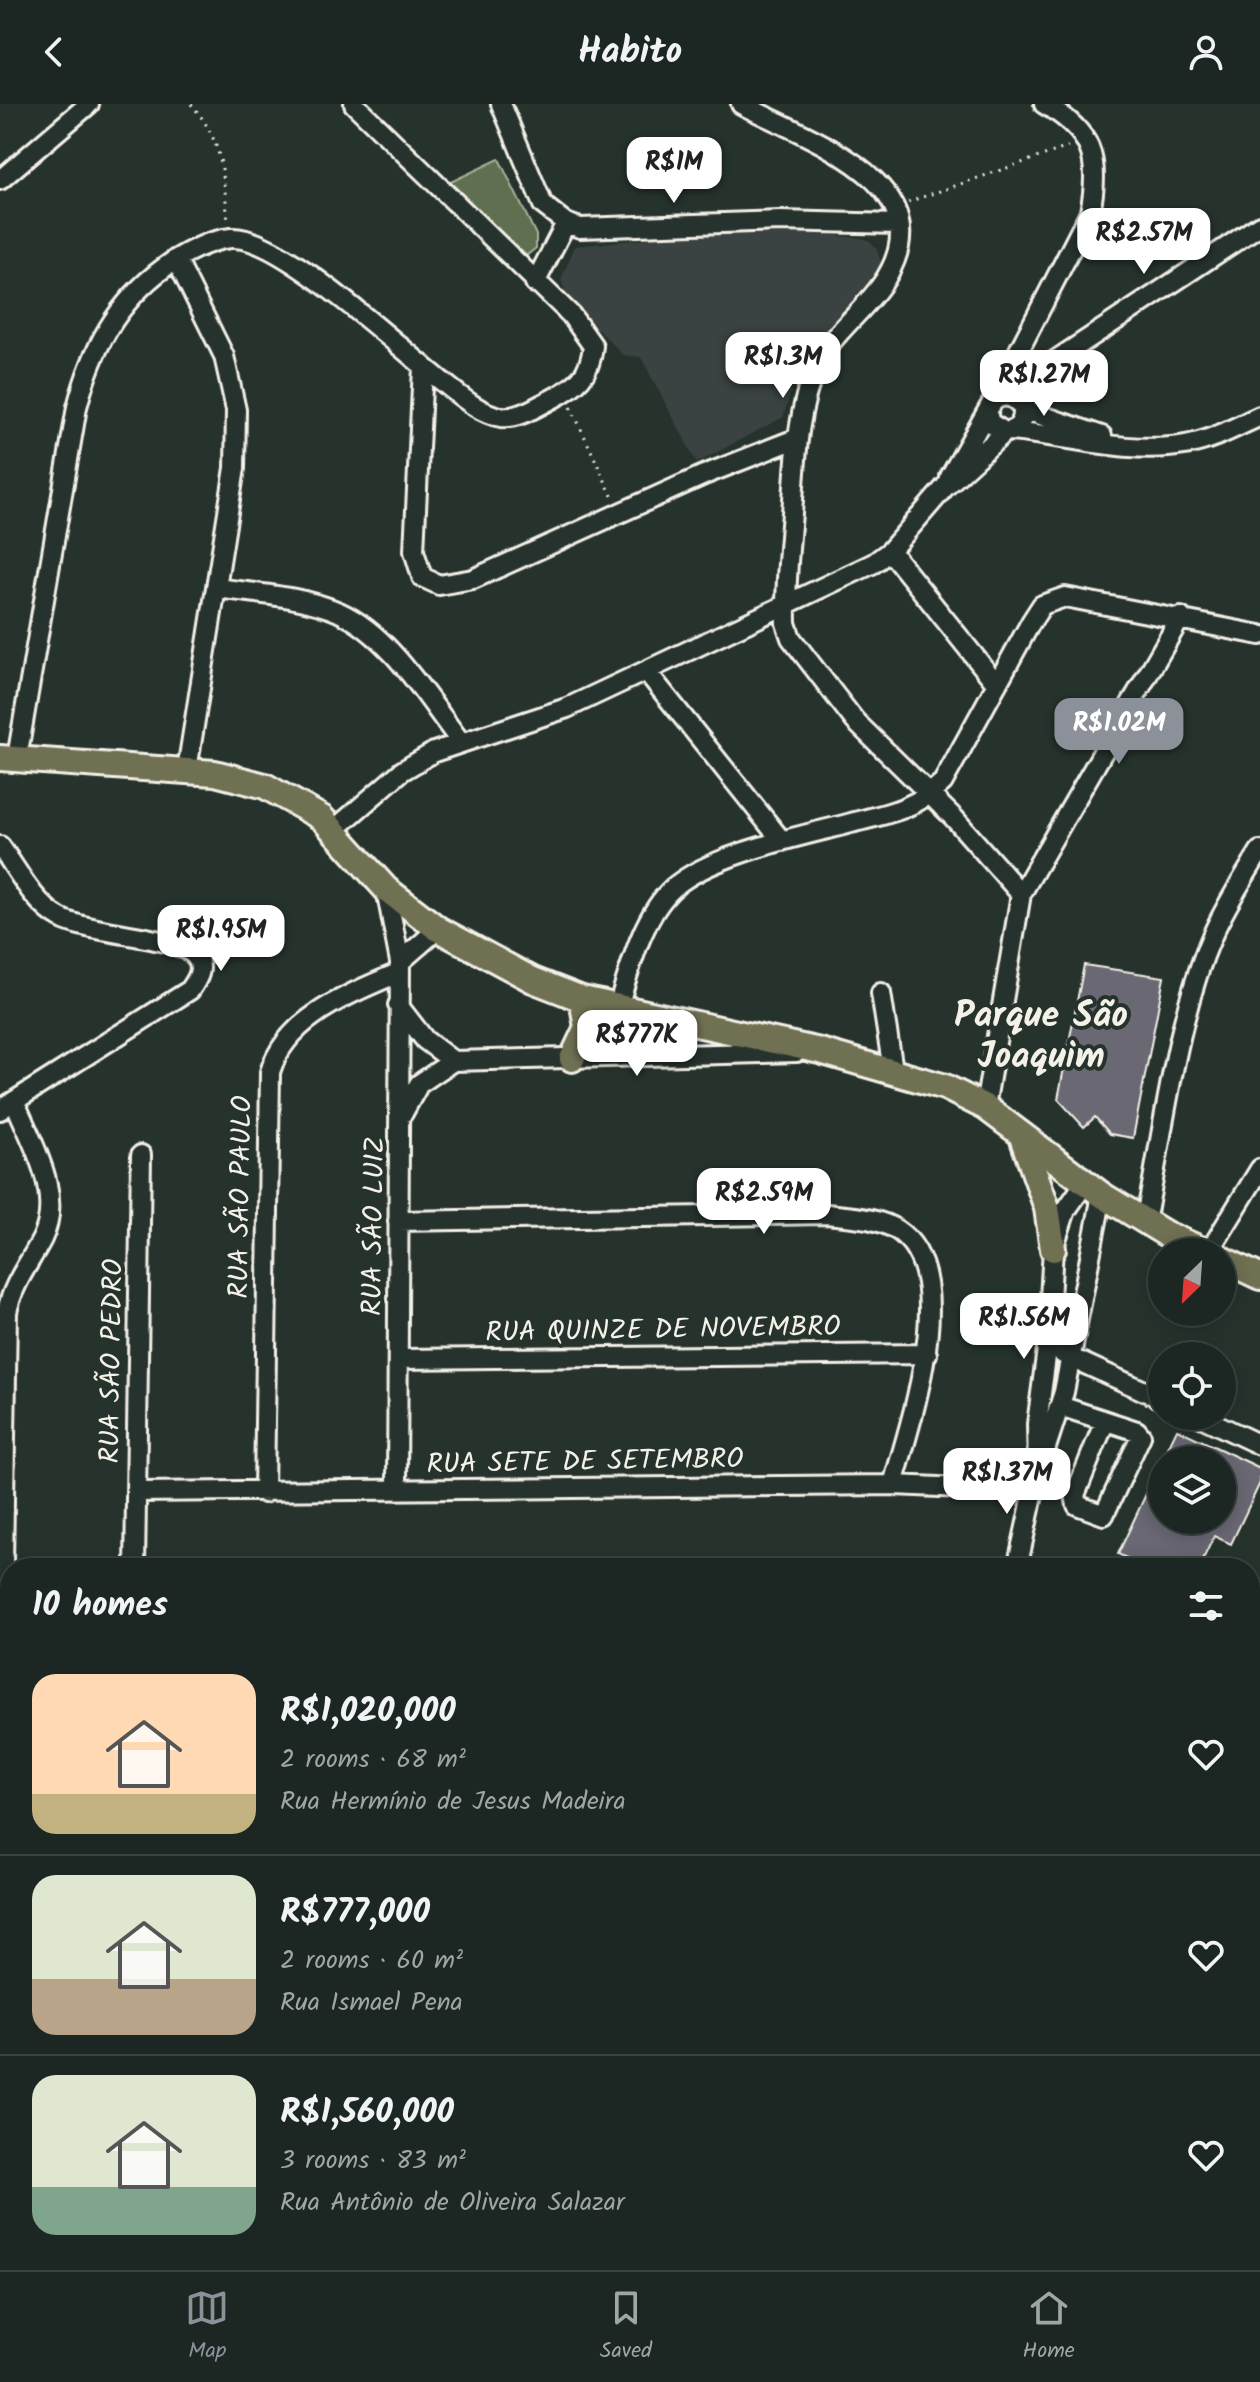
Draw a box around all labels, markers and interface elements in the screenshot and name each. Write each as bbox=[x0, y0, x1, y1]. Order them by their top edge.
text: Habito bbox=[578, 24, 682, 81]
icon: back bbox=[32, 30, 76, 74]
icon: person bbox=[1184, 30, 1228, 74]
pin: R$1M bbox=[627, 137, 721, 205]
text: R$1M bbox=[645, 142, 703, 184]
pin: R$2.57M bbox=[1070, 208, 1218, 276]
text: R$2.57M bbox=[1095, 213, 1193, 255]
pin: R$1.3M bbox=[718, 332, 848, 400]
text: R$1.3M bbox=[744, 337, 822, 379]
pin: R$1.27M bbox=[970, 350, 1118, 418]
text: R$1.27M bbox=[998, 355, 1090, 397]
pin: R$1.02M bbox=[1045, 698, 1193, 766]
text: R$1.02M bbox=[1072, 703, 1166, 745]
pin: R$1.95M bbox=[147, 905, 295, 973]
text: R$1.95M bbox=[175, 910, 267, 952]
district label: Parque São Joaquim bbox=[954, 988, 1128, 1086]
pin: R$777K bbox=[572, 1010, 702, 1078]
text: R$777K bbox=[595, 1015, 679, 1057]
street label: RUA SÃO PAULO bbox=[217, 1095, 266, 1299]
street label: RUA SÃO LUIZ bbox=[350, 1136, 399, 1316]
pin: R$2.59M bbox=[690, 1168, 838, 1236]
text: R$2.59M bbox=[715, 1173, 813, 1215]
north arrow bbox=[1148, 1238, 1236, 1326]
map controls bbox=[1148, 1238, 1236, 1534]
street label: RUA SÃO PEDRO bbox=[88, 1258, 137, 1464]
pin: R$1.56M bbox=[950, 1293, 1098, 1361]
text: R$1.56M bbox=[978, 1298, 1070, 1340]
street label: RUA QUINZE DE NOVEMBRO bbox=[485, 1305, 841, 1356]
button: locate bbox=[1148, 1342, 1236, 1430]
street label: RUA SETE DE SETEMBRO bbox=[426, 1437, 744, 1488]
button: layers bbox=[1148, 1446, 1236, 1534]
pin: R$1.37M bbox=[933, 1448, 1081, 1516]
text: R$1.37M bbox=[961, 1453, 1053, 1495]
text: 10 homes bbox=[32, 1579, 168, 1633]
icon: filters bbox=[1184, 1584, 1228, 1628]
text: R$1,020,000 bbox=[280, 1685, 456, 1739]
icon: home bbox=[96, 1706, 192, 1802]
icon: heart bbox=[1184, 1732, 1228, 1776]
text: 2 rooms · 68 m² bbox=[280, 1739, 466, 1781]
text: Rua Hermínio de Jesus Madeira bbox=[280, 1781, 626, 1823]
text: R$777,000 bbox=[280, 1886, 430, 1940]
icon: home bbox=[96, 1907, 192, 2003]
icon: heart bbox=[1184, 1933, 1228, 1977]
text: 2 rooms · 60 m² bbox=[280, 1940, 463, 1982]
text: Rua Ismael Pena bbox=[280, 1982, 463, 2024]
text: R$1,560,000 bbox=[280, 2086, 454, 2140]
icon: home bbox=[96, 2107, 192, 2203]
icon: heart bbox=[1184, 2133, 1228, 2177]
text: 3 rooms · 83 m² bbox=[280, 2140, 466, 2182]
text: Rua Antônio de Oliveira Salazar bbox=[280, 2182, 625, 2224]
tab: Map bbox=[185, 2286, 229, 2369]
tab: Saved bbox=[600, 2286, 652, 2369]
tab: Home bbox=[1023, 2286, 1075, 2369]

